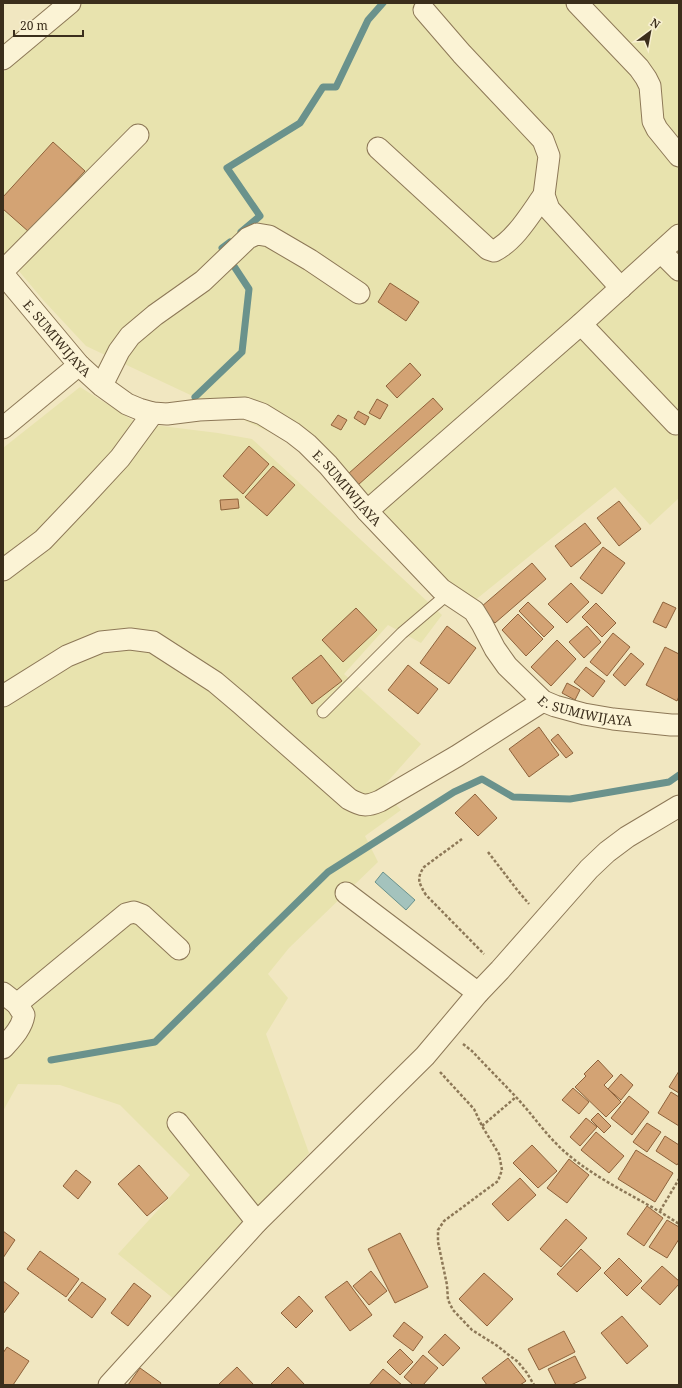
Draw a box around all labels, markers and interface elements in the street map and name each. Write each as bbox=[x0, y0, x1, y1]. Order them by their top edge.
scale bar bbox=[14, 12, 83, 38]
north arrow bbox=[630, 12, 670, 52]
text: N bbox=[648, 14, 663, 32]
text: 20 m bbox=[20, 17, 48, 34]
street label: E. SUMIWIJAYA bbox=[19, 296, 96, 381]
street label: E. SUMIWIJAYA bbox=[309, 446, 386, 530]
street label: E. SUMIWIJAYA bbox=[534, 692, 634, 730]

